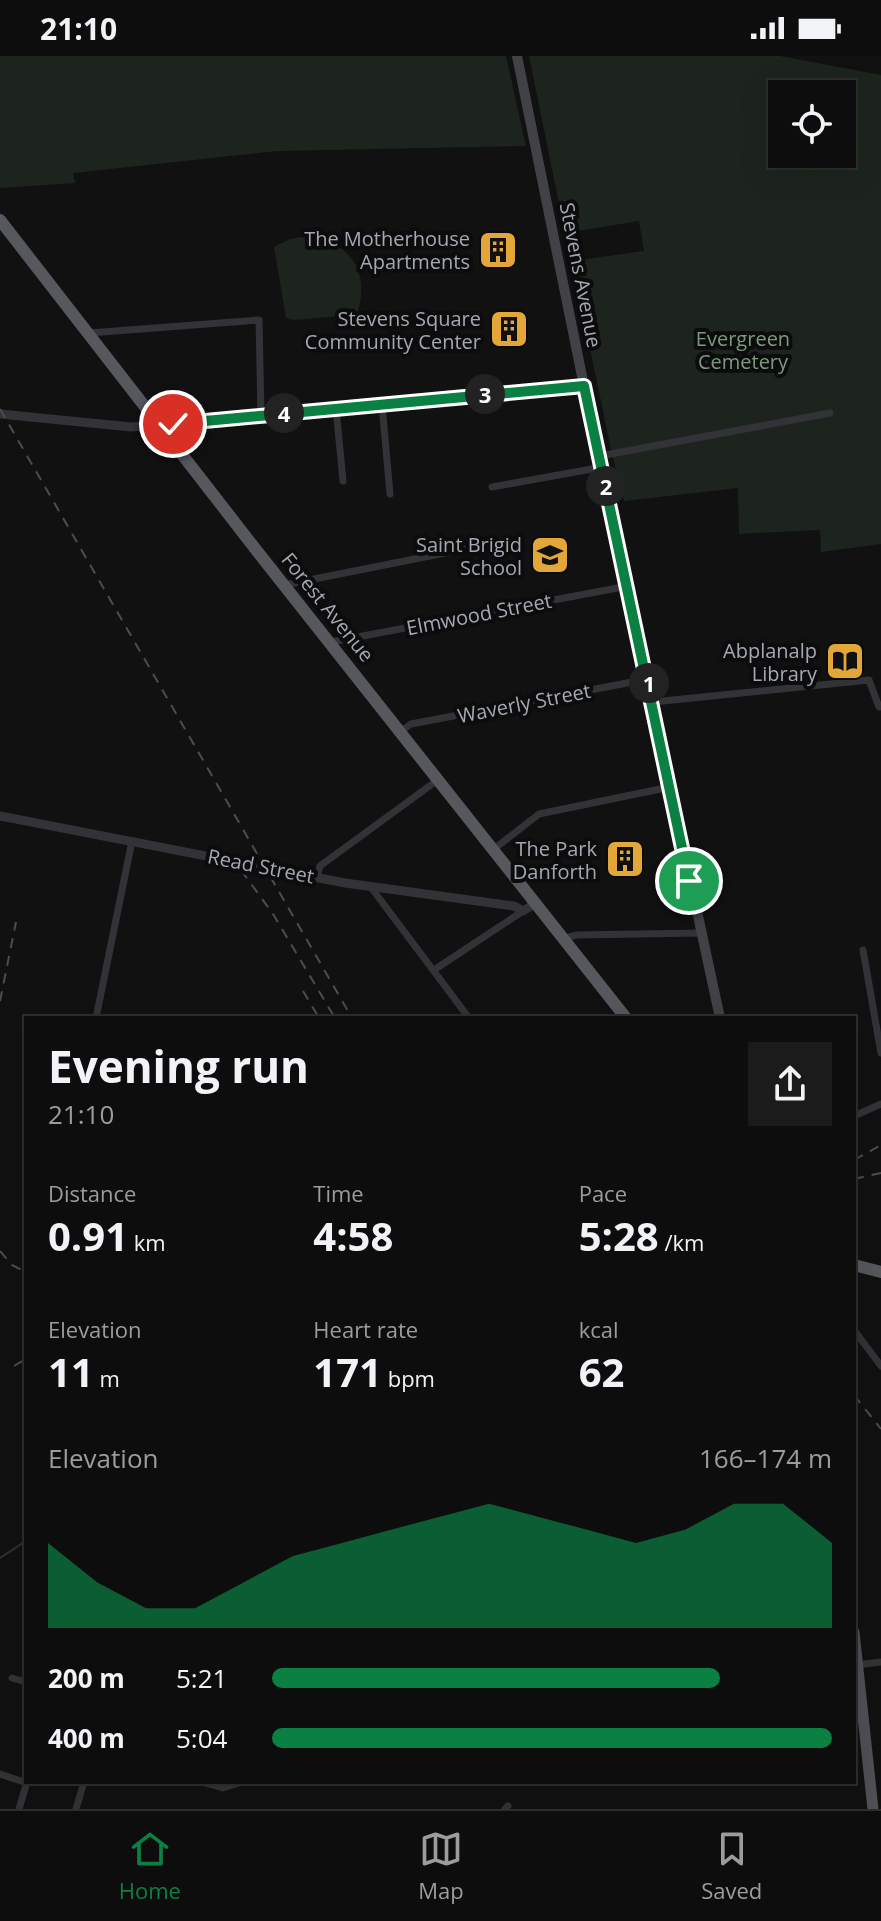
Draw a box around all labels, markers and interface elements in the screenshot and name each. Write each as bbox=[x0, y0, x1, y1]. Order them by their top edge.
text: 21:10 bbox=[40, 8, 117, 49]
map controls bbox=[768, 80, 856, 168]
button: locate bbox=[768, 80, 856, 168]
street label: Stevens Avenue bbox=[554, 200, 608, 350]
place label: The Motherhouse Apartments bbox=[304, 225, 470, 275]
building icon: The Motherhouse Apartments bbox=[477, 229, 519, 271]
place label: Stevens Square Community Center bbox=[305, 305, 481, 355]
building icon: Stevens Square Community Center bbox=[488, 308, 530, 350]
park label: Evergreen Cemetery bbox=[696, 325, 790, 375]
pin: 3 bbox=[465, 374, 505, 414]
text: 3 bbox=[479, 379, 491, 409]
pin bbox=[139, 390, 207, 458]
pin: 4 bbox=[264, 393, 304, 433]
text: 4 bbox=[278, 398, 290, 428]
icon: check bbox=[151, 402, 195, 446]
pin: 2 bbox=[586, 466, 626, 506]
text: 2 bbox=[600, 471, 612, 501]
place label: Saint Brigid School bbox=[416, 531, 522, 581]
school or university icon: Saint Brigid School bbox=[529, 534, 571, 576]
street label: Forest Avenue bbox=[276, 547, 380, 667]
street label: Elmwood Street bbox=[404, 587, 554, 641]
place label: Abplanalp Library bbox=[723, 637, 818, 687]
library icon: Abplanalp Library bbox=[824, 640, 866, 682]
pin: 1 bbox=[629, 663, 669, 703]
text: 1 bbox=[643, 668, 655, 698]
street label: Waverly Street bbox=[455, 677, 593, 729]
place label: The Park Danforth bbox=[513, 835, 597, 885]
building icon: The Park Danforth bbox=[604, 838, 646, 880]
street label: Read Street bbox=[205, 842, 317, 890]
pin bbox=[655, 847, 723, 915]
icon: arrive bbox=[667, 859, 711, 903]
text: Evening run bbox=[48, 1036, 309, 1096]
button: share bbox=[748, 1042, 832, 1126]
text: 21:10 bbox=[48, 1096, 114, 1132]
text: Distance bbox=[48, 1178, 136, 1208]
text: Time bbox=[313, 1178, 364, 1208]
text: Pace bbox=[579, 1178, 627, 1208]
text: 0.91 bbox=[48, 1208, 128, 1263]
text: 4:58 bbox=[313, 1208, 393, 1263]
text: 5:28 bbox=[579, 1208, 659, 1263]
text: km bbox=[128, 1227, 166, 1257]
text: /km bbox=[659, 1227, 704, 1257]
text: Elevation bbox=[48, 1314, 141, 1344]
text: Heart rate bbox=[313, 1314, 418, 1344]
text: kcal bbox=[579, 1314, 619, 1344]
text: 11 bbox=[48, 1344, 94, 1399]
text: 171 bbox=[313, 1344, 382, 1399]
text: 62 bbox=[579, 1344, 624, 1399]
text: m bbox=[94, 1363, 120, 1393]
text: bpm bbox=[382, 1363, 435, 1393]
text: Elevation bbox=[48, 1440, 158, 1476]
text: 166–174 m bbox=[699, 1440, 832, 1476]
text: 200 m bbox=[48, 1660, 125, 1696]
text: 5:21 bbox=[176, 1660, 227, 1696]
text: 400 m bbox=[48, 1720, 125, 1756]
text: 5:04 bbox=[176, 1720, 227, 1756]
tab: Home bbox=[119, 1827, 181, 1905]
tab: Map bbox=[418, 1827, 464, 1905]
tab: Saved bbox=[701, 1827, 762, 1905]

